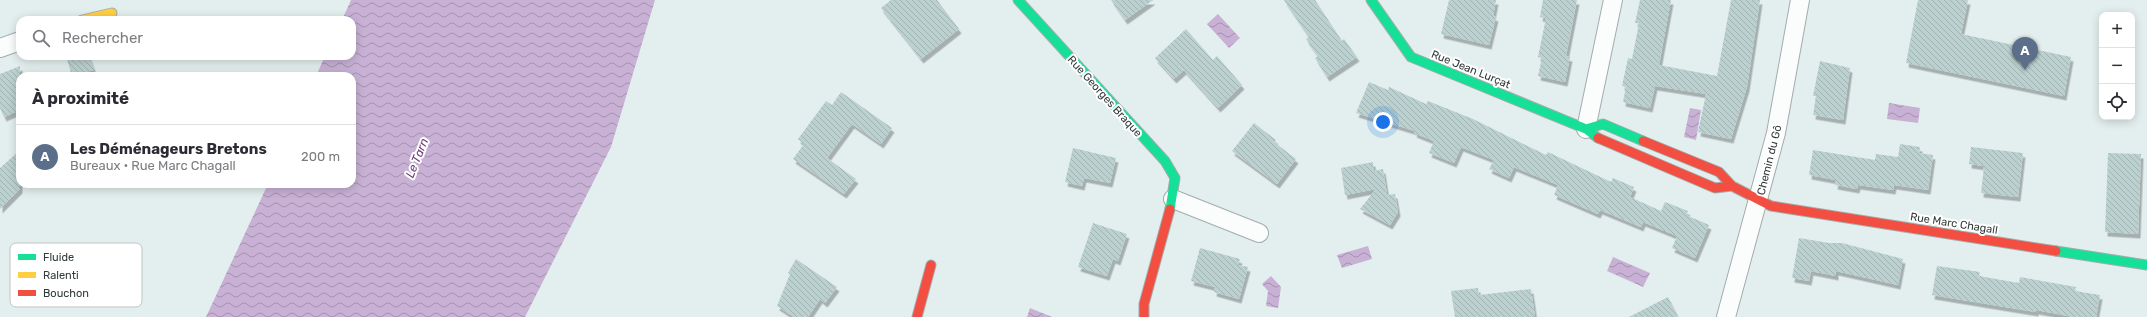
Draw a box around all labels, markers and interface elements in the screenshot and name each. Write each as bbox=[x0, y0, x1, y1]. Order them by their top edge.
map controls bbox=[2099, 12, 2135, 120]
button: + bbox=[2099, 12, 2135, 48]
search box bbox=[16, 16, 356, 60]
icon: search bbox=[30, 27, 52, 49]
text: Rechercher bbox=[62, 29, 143, 47]
pin: A bbox=[2012, 37, 2038, 70]
street label: Rue Jean Lurçat bbox=[1429, 48, 1513, 92]
button: − bbox=[2099, 48, 2135, 84]
street label: Rue Georges Braque bbox=[1065, 53, 1144, 140]
button: locate bbox=[2099, 84, 2135, 120]
text: À proximité bbox=[32, 88, 129, 108]
your location bbox=[1373, 112, 1393, 132]
street label: Chemin du Gô bbox=[1755, 124, 1784, 196]
water label: Le Tarn bbox=[403, 136, 431, 180]
text: Les Déménageurs Bretons bbox=[70, 140, 267, 158]
text: A bbox=[40, 149, 50, 164]
text: 200 m bbox=[301, 149, 340, 164]
text: Bureaux · Rue Marc Chagall bbox=[70, 158, 236, 173]
street label: Rue Marc Chagall bbox=[1909, 210, 1999, 237]
legend bbox=[10, 243, 142, 307]
text: Fluide bbox=[43, 251, 74, 264]
text: Ralenti bbox=[43, 269, 79, 282]
text: Bouchon bbox=[43, 287, 89, 300]

